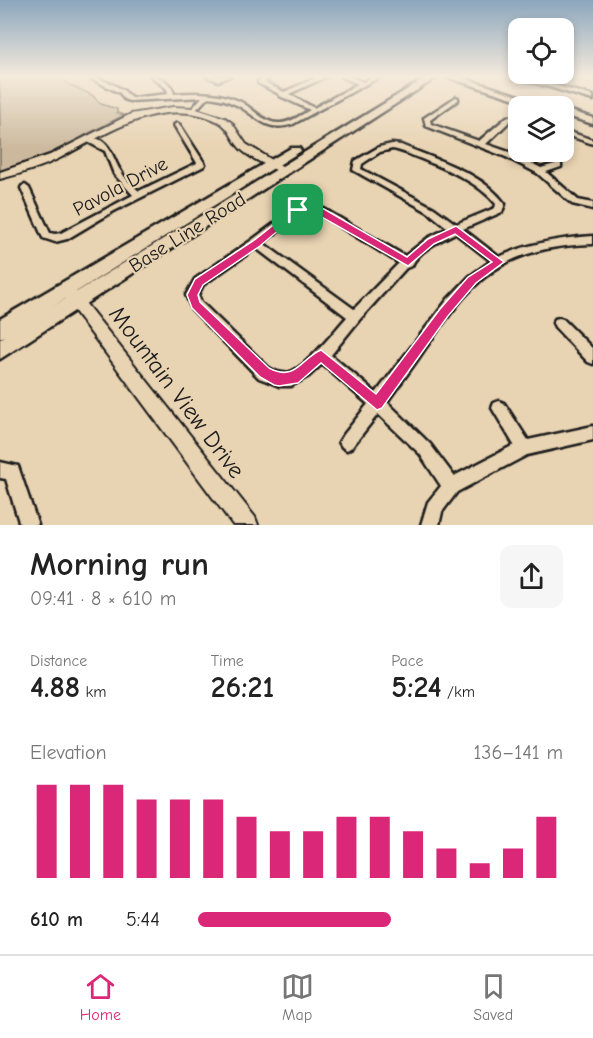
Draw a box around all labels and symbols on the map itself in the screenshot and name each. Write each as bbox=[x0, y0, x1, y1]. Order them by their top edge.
street label: Pavola Drive bbox=[69, 152, 171, 221]
pin bbox=[272, 184, 323, 235]
street label: Base Line Road bbox=[125, 187, 250, 277]
street label: Mountain View Drive bbox=[103, 301, 251, 483]

